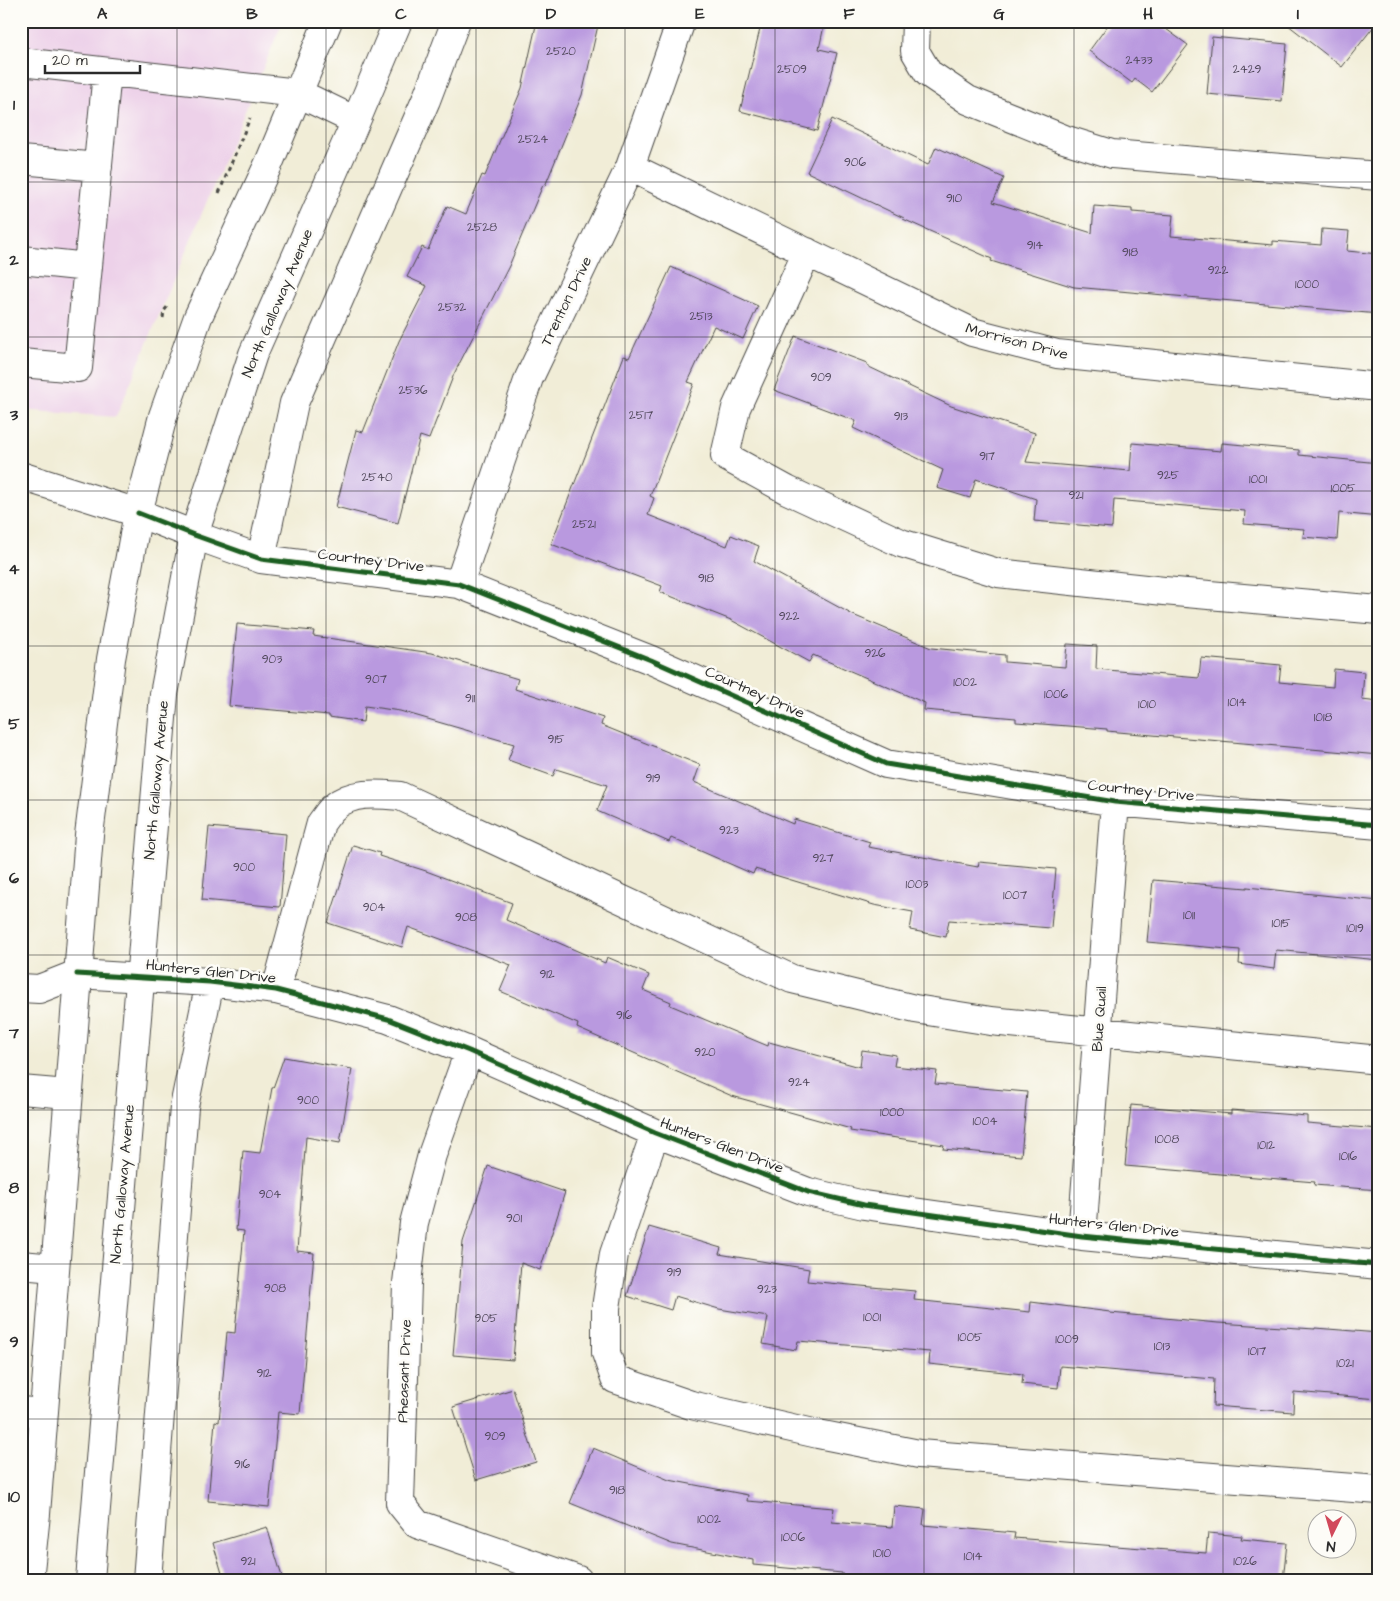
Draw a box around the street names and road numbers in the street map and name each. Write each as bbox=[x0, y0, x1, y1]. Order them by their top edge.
street label: North Galloway Avenue bbox=[237, 226, 319, 381]
street label: Trenton Drive bbox=[536, 253, 597, 350]
street label: Morrison Drive bbox=[963, 318, 1070, 365]
street label: Courtney Drive bbox=[316, 544, 425, 578]
street label: Courtney Drive bbox=[701, 661, 808, 725]
street label: North Galloway Avenue bbox=[139, 700, 175, 861]
street label: Courtney Drive bbox=[1087, 774, 1195, 808]
street label: Hunters Glen Drive bbox=[145, 954, 277, 989]
street label: Blue Quail bbox=[1087, 986, 1112, 1052]
street label: North Galloway Avenue bbox=[105, 1104, 141, 1265]
street label: Hunters Glen Drive bbox=[657, 1112, 787, 1179]
street label: Hunters Glen Drive bbox=[1048, 1208, 1180, 1243]
street label: Pheasant Drive bbox=[392, 1319, 417, 1423]

